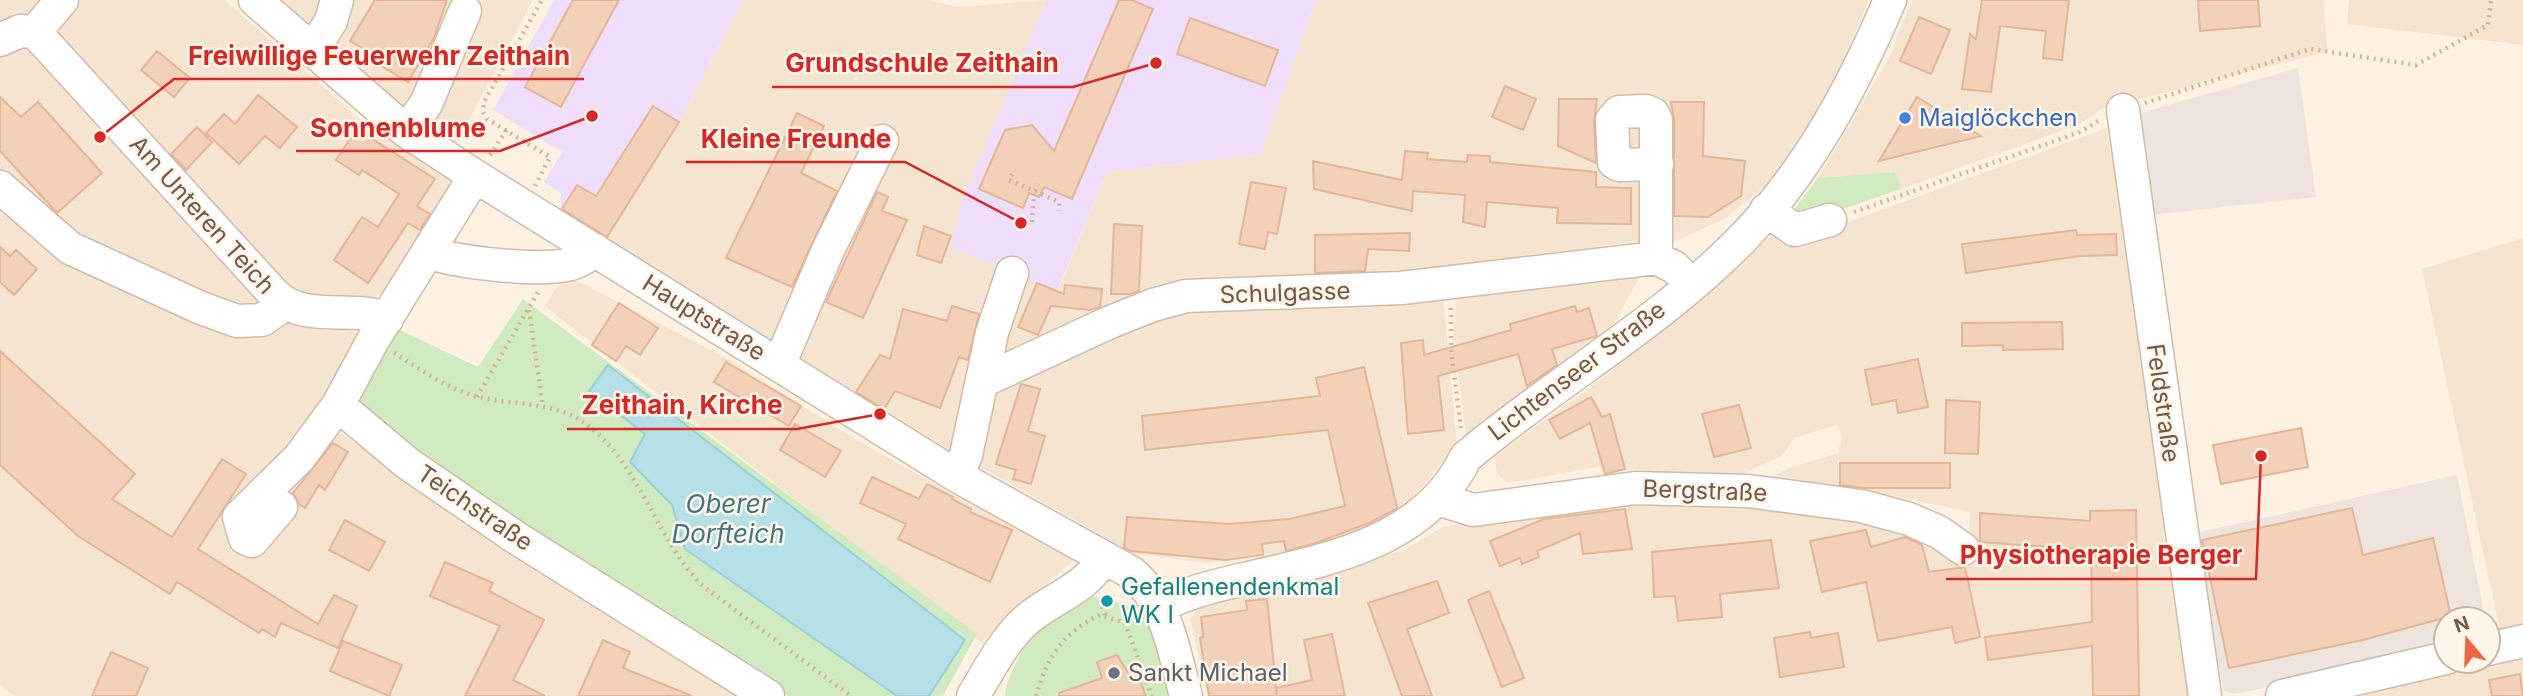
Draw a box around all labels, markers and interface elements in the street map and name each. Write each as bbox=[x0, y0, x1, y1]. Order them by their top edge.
callout: Freiwillige Feuerwehr Zeithain bbox=[174, 32, 584, 79]
text: Freiwillige Feuerwehr Zeithain bbox=[188, 40, 570, 71]
callout: Grundschule Zeithain bbox=[772, 40, 1073, 87]
text: Grundschule Zeithain bbox=[785, 47, 1059, 78]
place label: Maiglöckchen bbox=[1919, 103, 2077, 132]
callout: Sonnenblume bbox=[296, 104, 500, 151]
marker: Maiglöckchen bbox=[1897, 110, 1913, 126]
text: Sonnenblume bbox=[310, 112, 486, 143]
callout: Kleine Freunde bbox=[686, 115, 905, 162]
text: Kleine Freunde bbox=[701, 123, 891, 154]
street label: Am Unteren Teich bbox=[124, 130, 281, 300]
street label: Hauptstraße bbox=[637, 268, 771, 367]
street label: Schulgasse bbox=[1219, 276, 1351, 309]
street label: Lichtenseer Straße bbox=[1482, 295, 1671, 447]
street label: Feldstraße bbox=[2141, 342, 2186, 464]
callout: Zeithain, Kirche bbox=[567, 382, 797, 429]
text: Zeithain, Kirche bbox=[582, 389, 782, 420]
street label: Teichstraße bbox=[412, 458, 539, 557]
street label: Bergstraße bbox=[1642, 474, 1768, 507]
water label: Oberer Dorfteich bbox=[671, 488, 785, 549]
callout: Physiotherapie Berger bbox=[1946, 532, 2256, 579]
text: Physiotherapie Berger bbox=[1960, 539, 2243, 570]
place label: Gefallenendenkmal WK I bbox=[1121, 572, 1339, 629]
marker: Gefallenendenkmal WK I bbox=[1099, 593, 1115, 609]
north arrow bbox=[2432, 605, 2502, 675]
text: N bbox=[2451, 611, 2472, 638]
place label: Sankt Michael bbox=[1128, 658, 1288, 687]
marker: Sankt Michael bbox=[1106, 665, 1122, 681]

